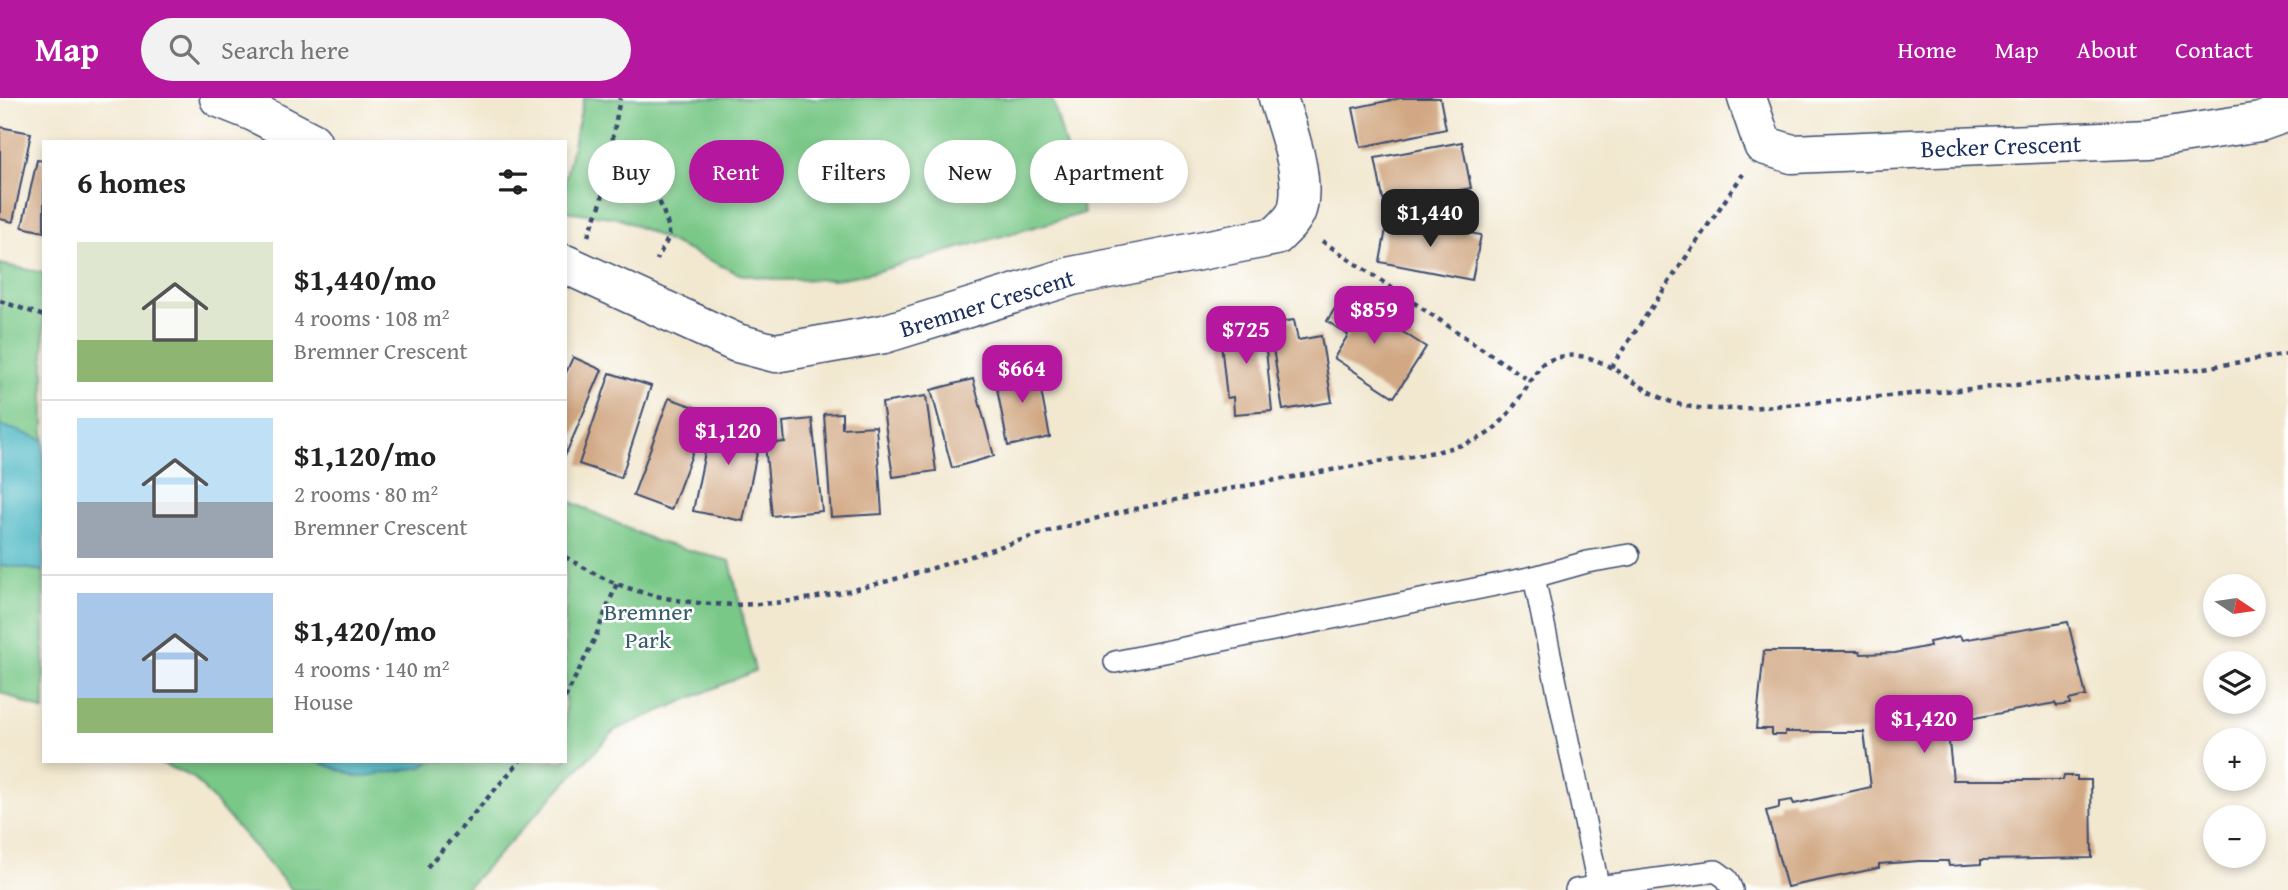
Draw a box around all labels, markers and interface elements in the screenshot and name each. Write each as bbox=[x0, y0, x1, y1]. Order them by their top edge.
search box bbox=[141, 18, 631, 81]
text: Map bbox=[35, 25, 99, 73]
icon: search bbox=[165, 30, 203, 68]
text: Search here bbox=[221, 30, 349, 69]
text: Home bbox=[1898, 32, 1957, 67]
text: Map bbox=[1995, 32, 2039, 67]
text: About bbox=[2077, 32, 2137, 67]
text: Contact bbox=[2175, 32, 2253, 67]
street label: Becker Crescent bbox=[1920, 126, 2082, 166]
chip: Buy bbox=[588, 140, 675, 203]
chip: Rent bbox=[689, 140, 784, 203]
chip: Filters bbox=[798, 140, 910, 203]
chip: New bbox=[924, 140, 1016, 203]
chip: Apartment bbox=[1030, 140, 1188, 203]
text: 6 homes bbox=[77, 160, 186, 204]
icon: filters bbox=[494, 163, 532, 201]
pin: $1,440 bbox=[1373, 190, 1487, 249]
text: $1,440 bbox=[1397, 195, 1463, 228]
text: $1,440/mo bbox=[294, 257, 436, 301]
street label: Bremner Crescent bbox=[895, 260, 1079, 346]
icon: home bbox=[133, 270, 217, 354]
pin: $859 bbox=[1333, 286, 1415, 346]
text: $859 bbox=[1350, 292, 1398, 325]
text: 4 rooms · 108 m² bbox=[294, 301, 449, 334]
pin: $725 bbox=[1205, 306, 1287, 366]
text: $725 bbox=[1222, 312, 1270, 345]
text: Bremner Crescent bbox=[294, 334, 468, 367]
pin: $664 bbox=[981, 345, 1063, 405]
text: $664 bbox=[998, 351, 1046, 384]
pin: $1,120 bbox=[671, 408, 785, 467]
text: $1,120 bbox=[695, 413, 761, 446]
text: $1,120/mo bbox=[294, 433, 436, 477]
icon: home bbox=[133, 446, 217, 530]
text: 2 rooms · 80 m² bbox=[294, 477, 438, 510]
text: Bremner Crescent bbox=[294, 510, 468, 543]
north arrow bbox=[2203, 574, 2266, 637]
map controls bbox=[2203, 574, 2266, 868]
park label: Bremner Park bbox=[604, 594, 692, 657]
text: $1,420/mo bbox=[294, 608, 436, 652]
icon: home bbox=[133, 621, 217, 705]
button: layers bbox=[2203, 651, 2266, 714]
text: 4 rooms · 140 m² bbox=[294, 652, 449, 685]
text: House bbox=[294, 685, 353, 718]
pin: $1,420 bbox=[1867, 696, 1981, 755]
text: $1,420 bbox=[1891, 701, 1957, 734]
button: + bbox=[2203, 728, 2266, 791]
button: − bbox=[2203, 805, 2266, 868]

